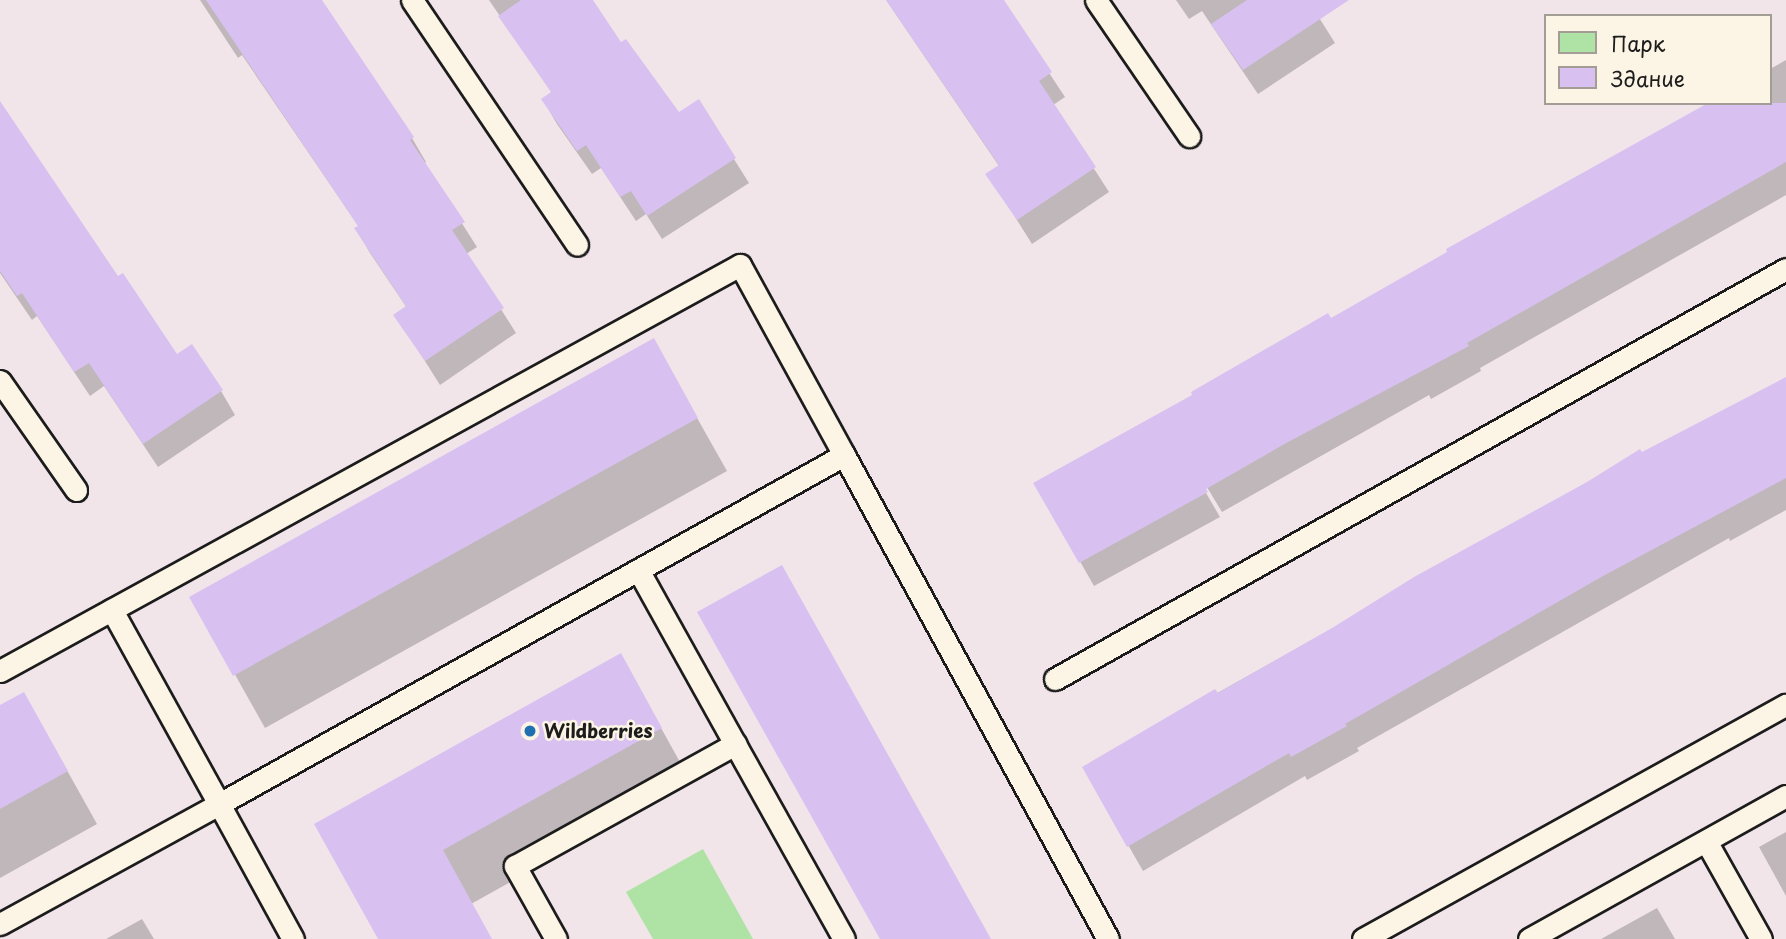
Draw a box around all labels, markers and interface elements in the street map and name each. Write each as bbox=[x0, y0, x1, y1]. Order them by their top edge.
legend bbox=[1544, 14, 1772, 105]
text: Парк bbox=[1611, 27, 1665, 59]
text: Здание bbox=[1611, 62, 1685, 94]
place label: Wildberries bbox=[544, 720, 653, 742]
marker: Wildberries bbox=[522, 723, 538, 739]

